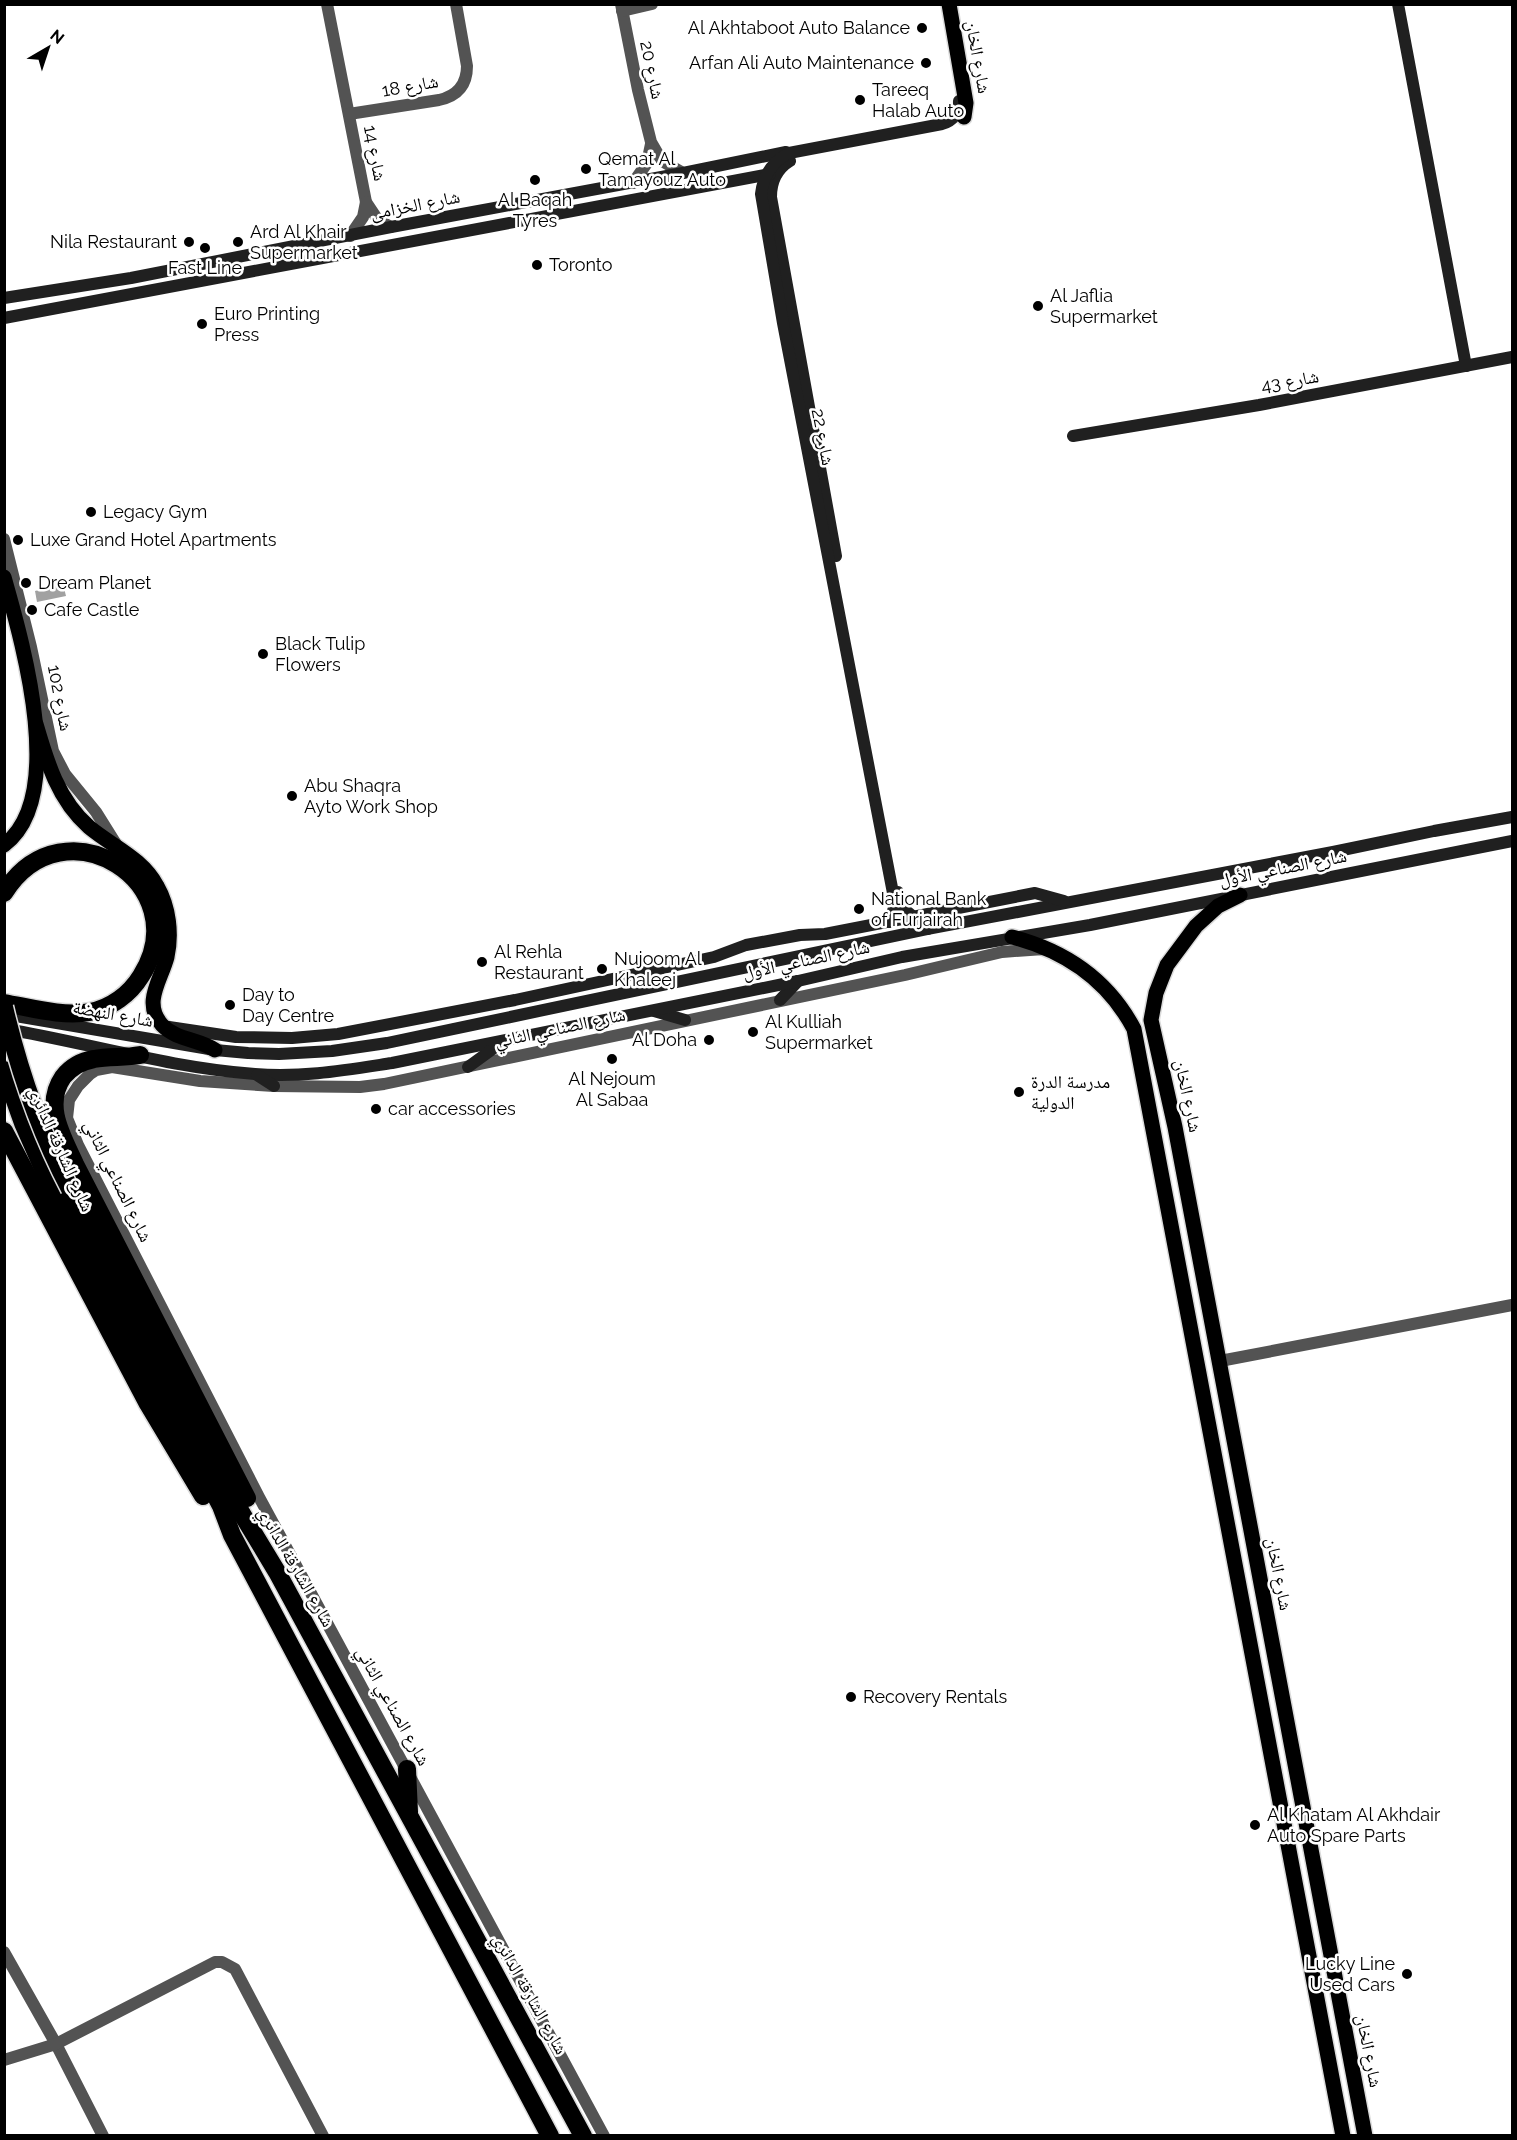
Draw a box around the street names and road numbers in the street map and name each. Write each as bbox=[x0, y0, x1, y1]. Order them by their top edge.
street label: شارع الخان bbox=[961, 19, 995, 95]
street label: شارع 20 bbox=[635, 39, 669, 101]
street label: شارع 18 bbox=[380, 70, 440, 102]
street label: شارع 14 bbox=[359, 123, 391, 183]
street label: شارع الخزامى bbox=[368, 186, 462, 224]
street label: شارع 43 bbox=[1259, 365, 1321, 397]
street label: شارع 22 bbox=[807, 407, 839, 467]
street label: شارع 102 bbox=[43, 663, 77, 733]
street label: شارع الصناعي الأول bbox=[1217, 845, 1349, 895]
street label: شارع الصناعي الأول bbox=[740, 936, 872, 988]
street label: شارع النهضة bbox=[71, 996, 155, 1032]
street label: شارع الصناعي الثاني bbox=[493, 1003, 628, 1056]
street label: شارع الخان bbox=[1170, 1058, 1206, 1134]
street label: شارع الشارقة الدائري bbox=[20, 1083, 98, 1217]
street label: شارع الصناعي الثاني bbox=[76, 1116, 157, 1247]
street label: شارع الشارقة الدائري bbox=[250, 1503, 339, 1633]
street label: شارع الخان bbox=[1261, 1536, 1297, 1612]
street label: شارع الصناعي الثاني bbox=[348, 1642, 435, 1771]
street label: شارع الشارقة الدائري bbox=[485, 1930, 572, 2060]
street label: شارع الخان bbox=[1351, 2013, 1387, 2089]

